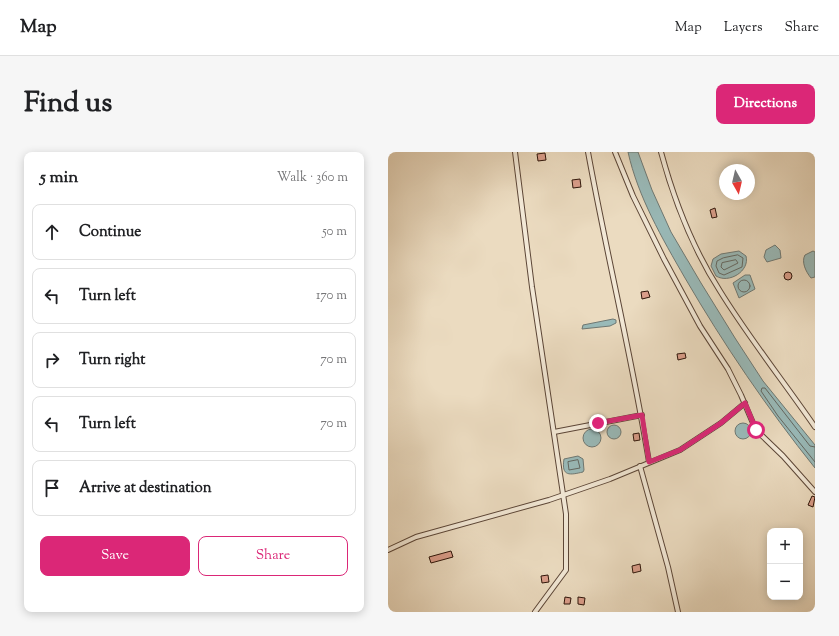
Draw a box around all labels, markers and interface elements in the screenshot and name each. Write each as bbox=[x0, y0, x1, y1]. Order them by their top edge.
text: Map bbox=[20, 14, 57, 41]
text: Map bbox=[675, 18, 702, 38]
text: Layers bbox=[724, 18, 762, 38]
text: Share bbox=[784, 18, 819, 38]
text: Find us bbox=[24, 84, 112, 124]
button: Directions bbox=[716, 84, 815, 124]
north arrow bbox=[719, 164, 755, 200]
text: 5 min bbox=[40, 166, 78, 190]
text: Walk · 360 m bbox=[277, 169, 348, 187]
icon: ahead bbox=[41, 221, 63, 243]
text: Continue bbox=[79, 222, 141, 243]
text: 50 m bbox=[322, 223, 347, 241]
icon: left bbox=[41, 285, 63, 307]
text: Turn left bbox=[79, 286, 136, 307]
text: 170 m bbox=[316, 287, 347, 305]
icon: right bbox=[41, 349, 63, 371]
text: Turn right bbox=[79, 350, 145, 371]
text: 70 m bbox=[320, 351, 347, 369]
icon: left bbox=[41, 413, 63, 435]
text: Turn left bbox=[79, 414, 136, 435]
route end bbox=[589, 414, 607, 432]
text: 70 m bbox=[320, 415, 347, 433]
route start bbox=[747, 421, 765, 439]
icon: arrive bbox=[41, 477, 63, 499]
text: Arrive at destination bbox=[79, 478, 212, 499]
map controls bbox=[767, 528, 803, 600]
button: + bbox=[767, 528, 803, 564]
button: Save bbox=[40, 536, 190, 576]
button: Share bbox=[198, 536, 348, 576]
button: − bbox=[767, 564, 803, 600]

